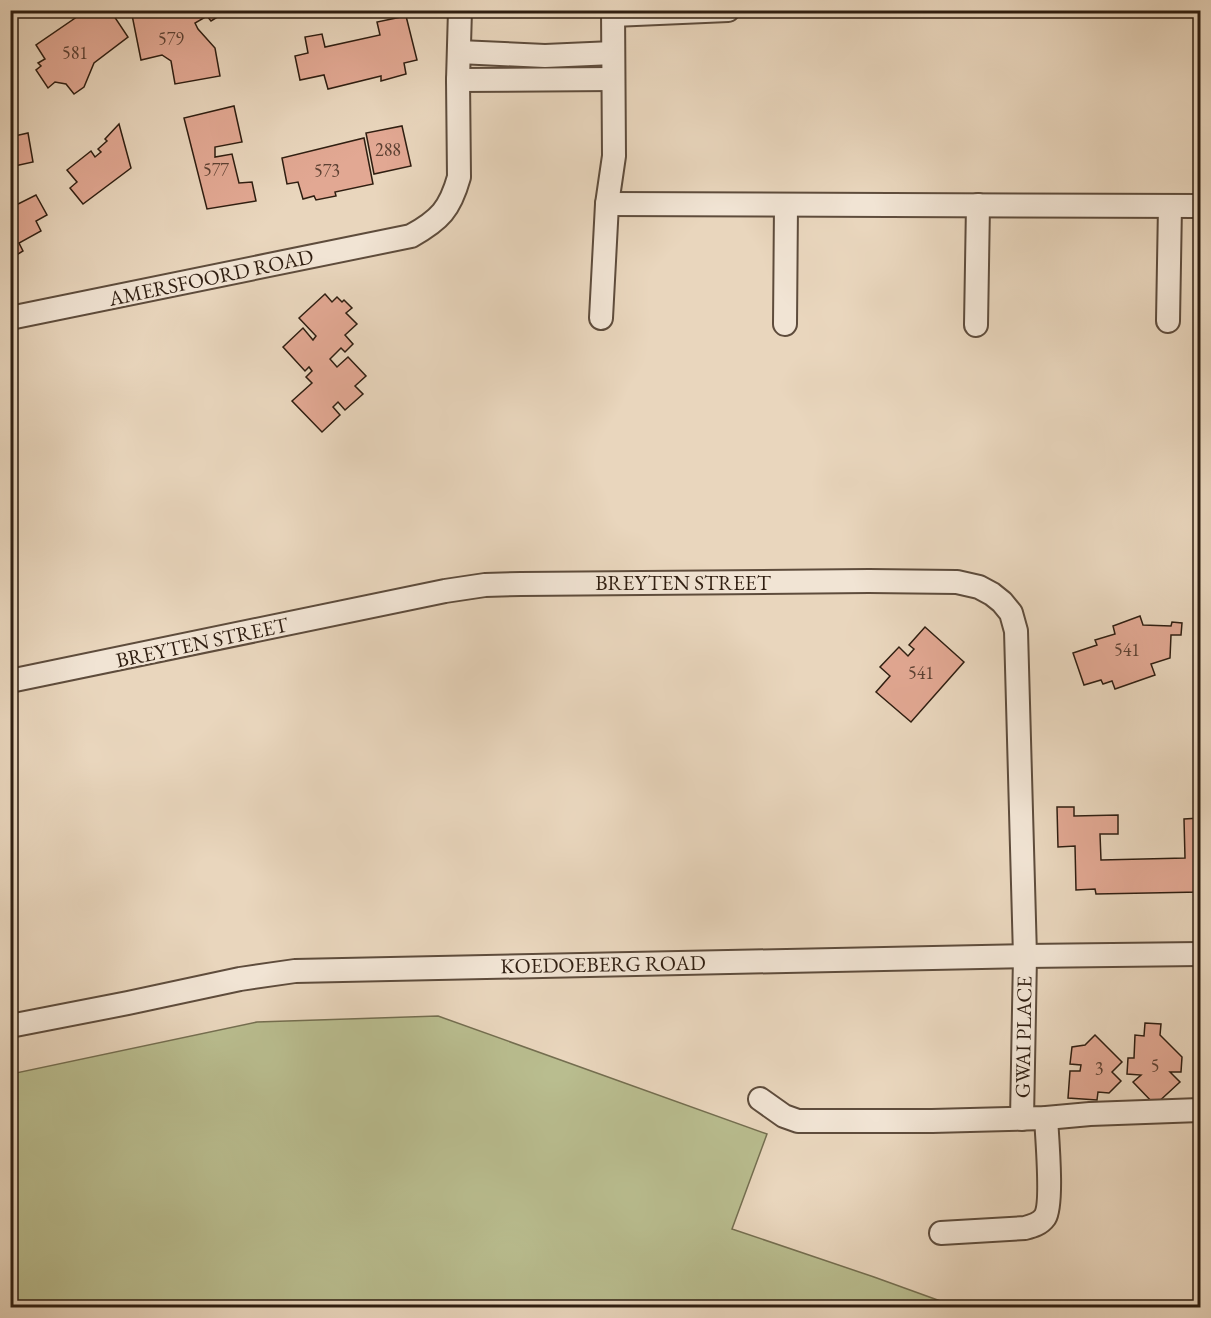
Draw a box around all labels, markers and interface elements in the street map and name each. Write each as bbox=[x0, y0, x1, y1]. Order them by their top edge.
house number: 579 bbox=[158, 27, 184, 50]
house number: 581 bbox=[62, 41, 88, 64]
house number: 288 bbox=[375, 138, 401, 161]
house number: 577 bbox=[203, 158, 229, 181]
house number: 573 bbox=[314, 159, 340, 182]
street label: AMERSFOORD ROAD bbox=[105, 242, 316, 312]
street label: BREYTEN STREET bbox=[595, 569, 772, 596]
street label: BREYTEN STREET bbox=[113, 610, 292, 673]
house number: 541 bbox=[1114, 638, 1140, 661]
house number: 541 bbox=[908, 661, 934, 684]
street label: KOEDOEBERG ROAD bbox=[500, 949, 706, 979]
street label: GWAI PLACE bbox=[1008, 976, 1038, 1098]
house number: 5 bbox=[1151, 1054, 1159, 1077]
house number: 3 bbox=[1095, 1057, 1103, 1080]

